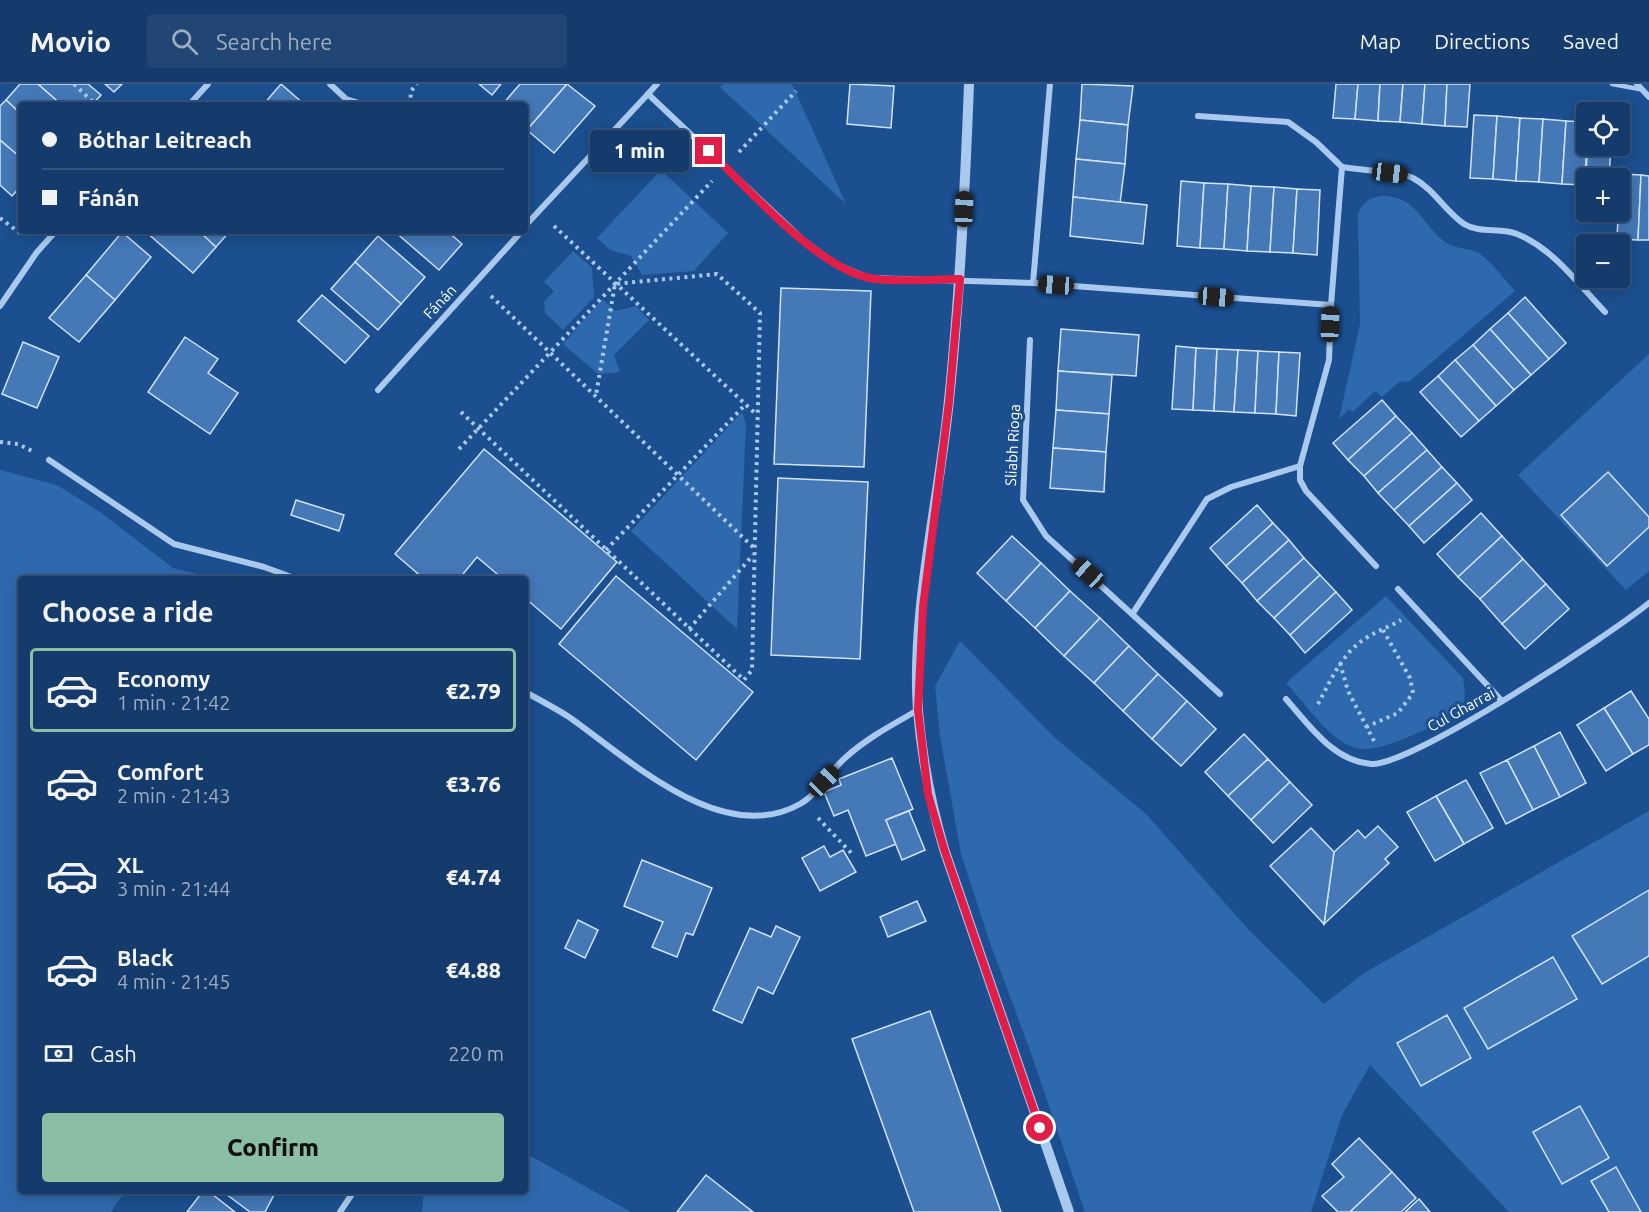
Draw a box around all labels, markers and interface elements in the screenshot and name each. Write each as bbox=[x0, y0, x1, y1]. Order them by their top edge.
search box bbox=[147, 14, 567, 68]
icon: search bbox=[168, 25, 201, 58]
text: Movio bbox=[30, 26, 111, 57]
text: Search here bbox=[216, 29, 332, 54]
text: Map bbox=[1360, 29, 1401, 53]
text: Directions bbox=[1434, 29, 1530, 53]
text: Saved bbox=[1563, 29, 1619, 53]
map controls bbox=[1576, 102, 1630, 288]
button: locate bbox=[1576, 102, 1630, 156]
text: Bóthar Leitreach bbox=[78, 127, 252, 152]
callout: 1 min bbox=[589, 130, 688, 172]
route end bbox=[695, 137, 722, 164]
text: 1 min bbox=[614, 139, 665, 162]
car bbox=[1371, 162, 1409, 184]
button: + bbox=[1576, 168, 1630, 222]
text: Fánán bbox=[78, 185, 139, 210]
car bbox=[954, 191, 974, 227]
button: − bbox=[1576, 234, 1630, 288]
car bbox=[1037, 275, 1075, 295]
street label: Fánán bbox=[420, 281, 459, 322]
car bbox=[1197, 287, 1235, 307]
car bbox=[1320, 306, 1340, 342]
street label: Sliabh Rioga bbox=[1002, 404, 1023, 486]
car bbox=[1069, 554, 1107, 592]
text: Choose a ride bbox=[42, 597, 214, 627]
icon: car bbox=[45, 663, 99, 717]
text: Economy bbox=[117, 666, 210, 691]
text: €2.79 bbox=[446, 678, 501, 703]
street label: Cul Gharrai bbox=[1424, 684, 1497, 735]
text: 1 min · 21:42 bbox=[117, 691, 231, 714]
icon: car bbox=[45, 756, 99, 810]
text: Comfort bbox=[117, 759, 204, 784]
car bbox=[805, 762, 843, 800]
text: €3.76 bbox=[446, 771, 501, 796]
text: 2 min · 21:43 bbox=[117, 784, 231, 807]
icon: car bbox=[45, 849, 99, 903]
text: XL bbox=[117, 852, 144, 877]
text: €4.74 bbox=[446, 864, 501, 889]
text: 3 min · 21:44 bbox=[117, 877, 231, 900]
icon: car bbox=[45, 942, 99, 996]
text: Black bbox=[117, 945, 174, 970]
text: €4.88 bbox=[446, 957, 501, 982]
text: 4 min · 21:45 bbox=[117, 970, 231, 993]
icon: cash bbox=[42, 1037, 75, 1070]
text: Cash bbox=[90, 1041, 137, 1066]
text: 220 m bbox=[448, 1042, 504, 1065]
button: Confirm bbox=[42, 1113, 504, 1182]
route start bbox=[1026, 1114, 1053, 1141]

